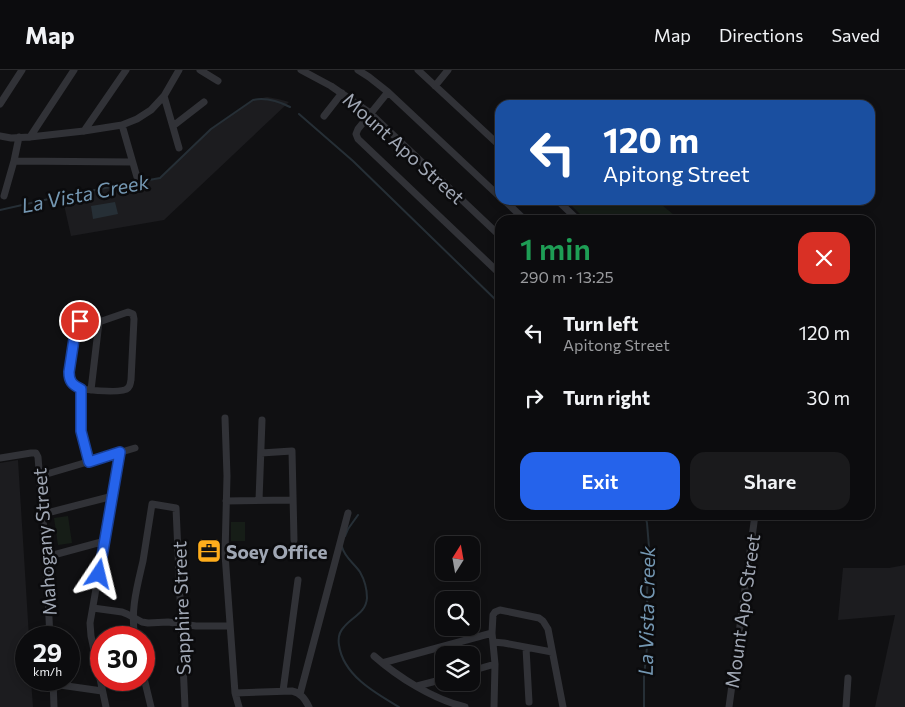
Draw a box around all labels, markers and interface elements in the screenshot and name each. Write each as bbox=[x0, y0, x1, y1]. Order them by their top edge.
text: Map bbox=[25, 20, 75, 49]
text: Map bbox=[654, 24, 691, 46]
text: Directions bbox=[719, 24, 803, 46]
text: Saved bbox=[831, 24, 880, 46]
street label: Mount Apo Street bbox=[339, 87, 470, 209]
text: 120 m bbox=[603, 117, 699, 160]
icon: left bbox=[520, 120, 585, 185]
text: Apitong Street bbox=[603, 160, 750, 187]
water label: La Vista Creek bbox=[19, 169, 152, 217]
text: 1 min bbox=[520, 229, 591, 266]
button: close bbox=[798, 232, 850, 284]
text: 290 m · 13:25 bbox=[520, 267, 614, 286]
pin bbox=[59, 300, 101, 342]
icon: arrive bbox=[66, 307, 94, 335]
text: Turn left bbox=[563, 312, 638, 335]
icon: left bbox=[520, 319, 548, 347]
text: 120 m bbox=[799, 321, 850, 344]
text: Apitong Street bbox=[563, 335, 670, 354]
icon: right bbox=[520, 384, 548, 412]
text: Turn right bbox=[563, 386, 650, 409]
text: 30 m bbox=[807, 386, 850, 409]
button: Exit bbox=[520, 452, 680, 510]
button: Share bbox=[690, 452, 850, 510]
street label: Mahogany Street bbox=[27, 467, 61, 617]
street label: Mount Apo Street bbox=[720, 532, 764, 690]
north arrow bbox=[435, 536, 480, 581]
map controls bbox=[435, 536, 480, 691]
office icon: Soey Office bbox=[196, 538, 222, 564]
street label: Sapphire Street bbox=[167, 540, 195, 675]
place label: Soey Office bbox=[226, 540, 328, 563]
water label: La Vista Creek bbox=[633, 545, 659, 676]
position arrow bbox=[72, 547, 124, 599]
button: search bbox=[435, 591, 480, 636]
speed limit sign: 30 bbox=[90, 626, 155, 691]
text: 29 bbox=[33, 637, 62, 667]
button: layers bbox=[435, 646, 480, 691]
text: km/h bbox=[33, 664, 62, 678]

